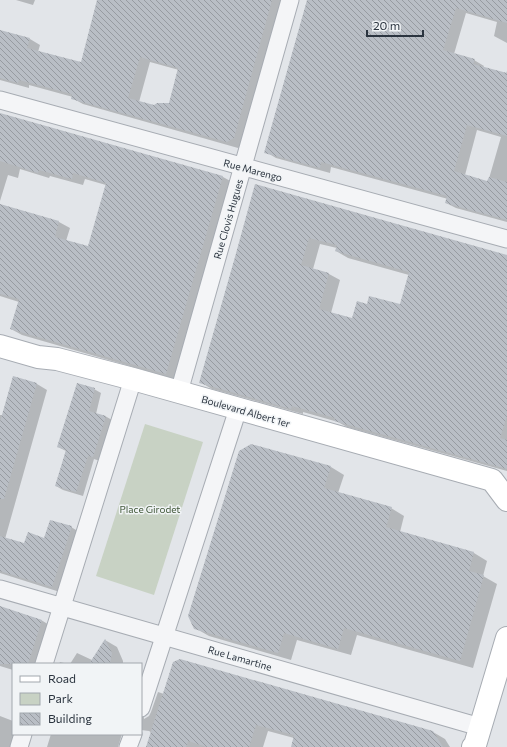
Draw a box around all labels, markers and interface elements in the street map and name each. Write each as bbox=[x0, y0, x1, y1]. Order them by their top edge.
scale bar bbox=[367, 12, 423, 38]
text: 20 m bbox=[373, 18, 400, 32]
street label: Rue Marengo bbox=[222, 156, 284, 184]
street label: Rue Clovis Hugues bbox=[211, 177, 245, 260]
street label: Boulevard Albert 1er bbox=[200, 393, 292, 429]
park label: Place Girodet bbox=[120, 503, 180, 515]
street label: Rue Lamartine bbox=[207, 643, 273, 673]
legend bbox=[12, 663, 142, 735]
text: Road bbox=[48, 671, 76, 685]
text: Park bbox=[48, 691, 74, 705]
text: Building bbox=[48, 711, 92, 725]

